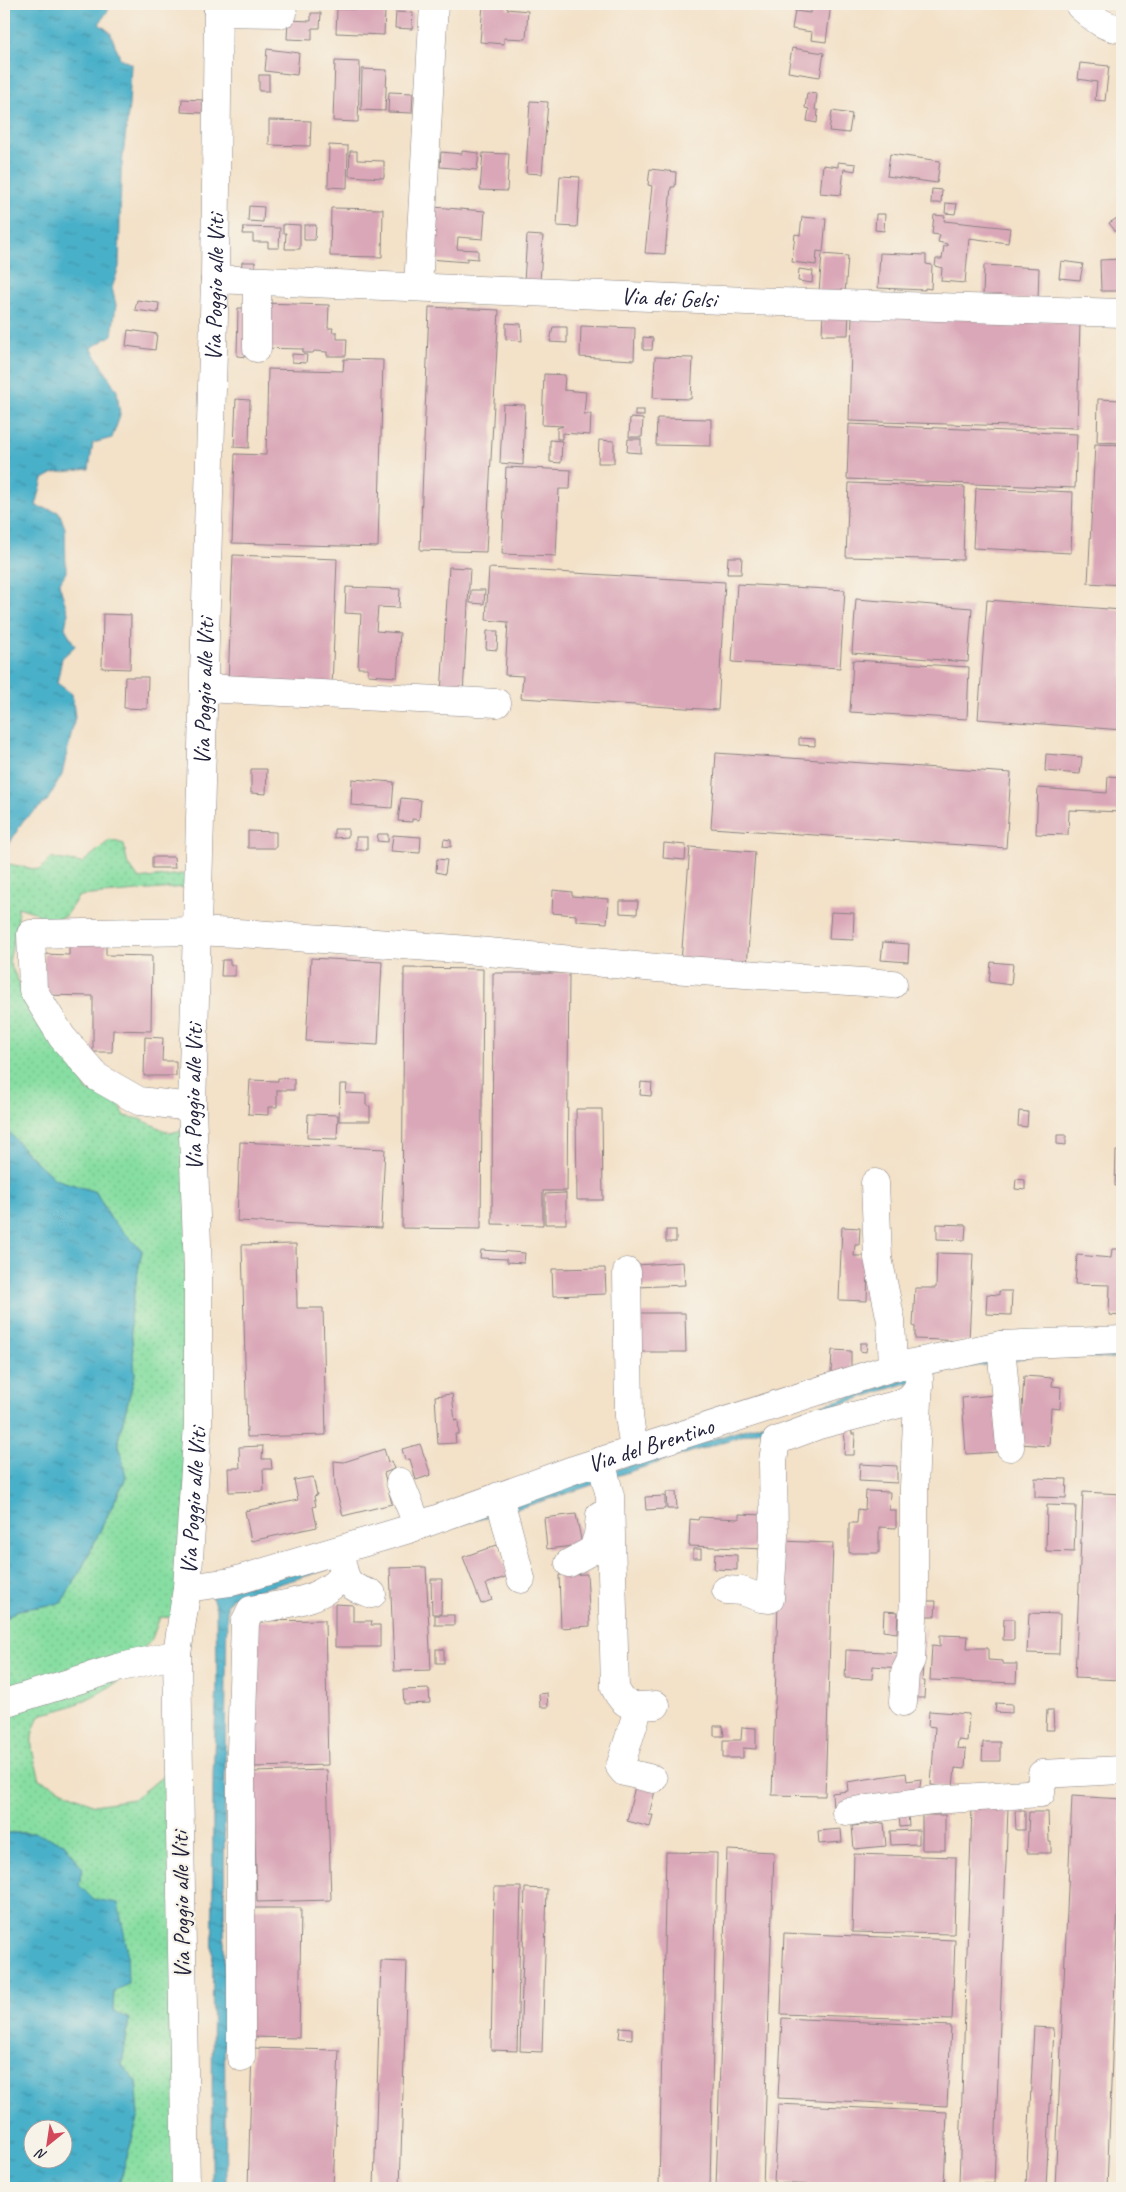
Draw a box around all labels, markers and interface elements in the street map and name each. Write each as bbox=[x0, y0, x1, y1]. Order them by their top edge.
street label: Via Poggio alle Viti bbox=[198, 210, 231, 362]
street label: Via dei Gelsi bbox=[620, 281, 720, 315]
street label: Via Poggio alle Viti bbox=[187, 614, 221, 765]
street label: Via Poggio alle Viti bbox=[177, 1020, 209, 1171]
street label: Via del Brentino bbox=[584, 1410, 719, 1479]
street label: Via Poggio alle Viti bbox=[173, 1423, 213, 1575]
street label: Via Poggio alle Viti bbox=[165, 1828, 197, 1979]
north arrow bbox=[22, 2120, 72, 2170]
text: N bbox=[32, 2144, 50, 2164]

